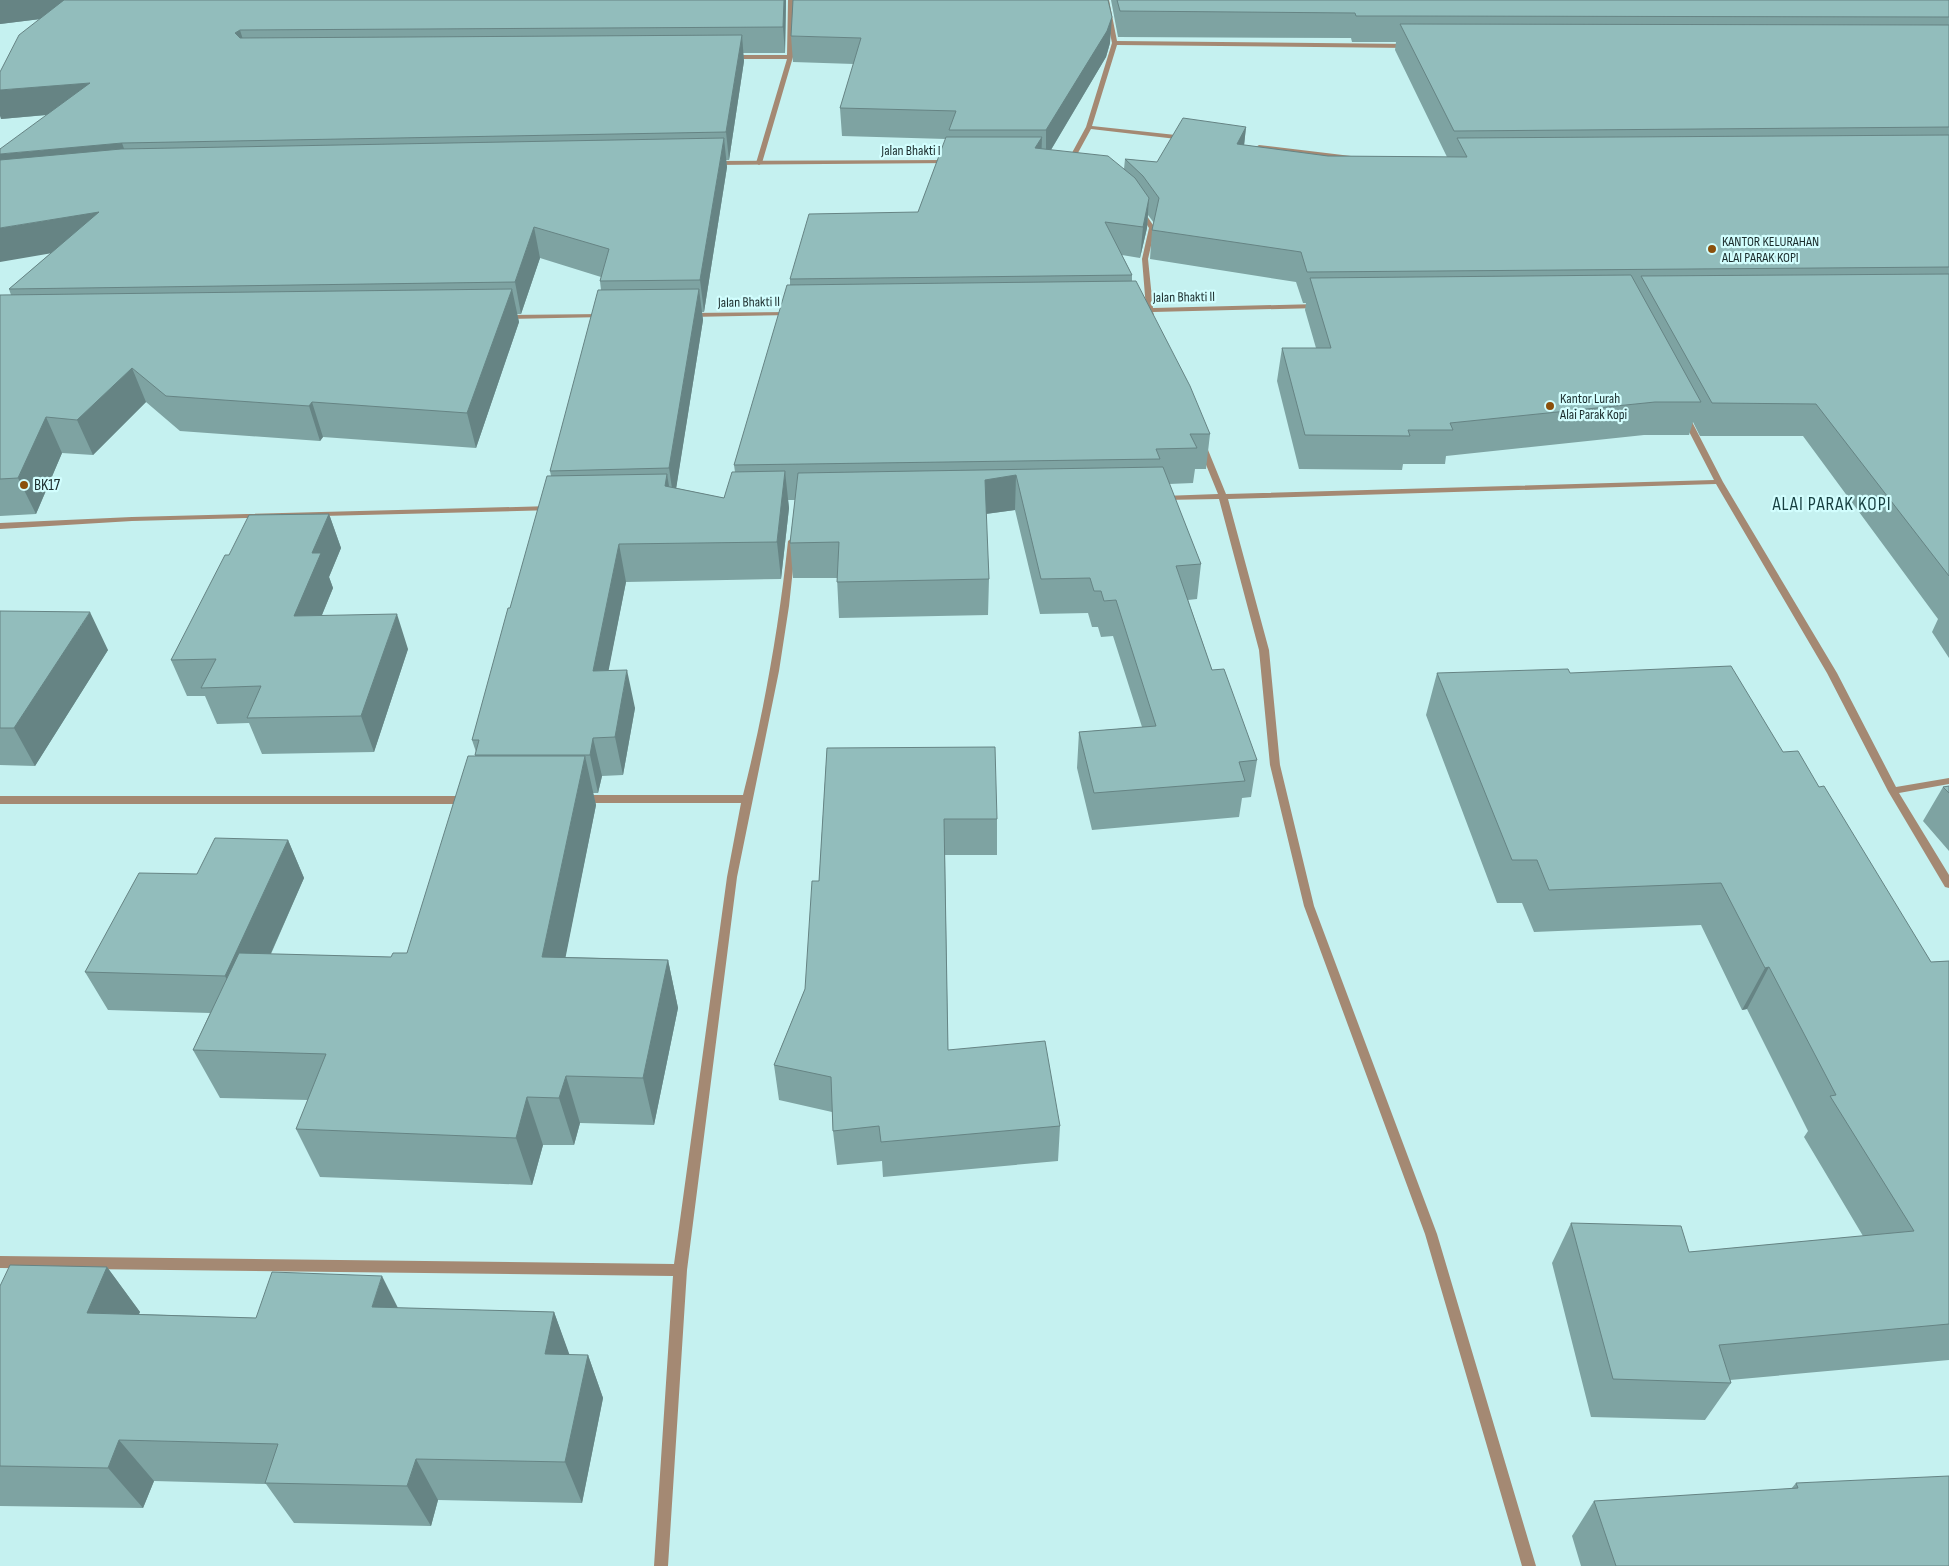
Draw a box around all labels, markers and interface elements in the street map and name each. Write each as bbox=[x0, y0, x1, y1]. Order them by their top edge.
street label: Jalan Bhakti I bbox=[880, 142, 941, 159]
place label: KANTOR KELURAHAN ALAI PARAK KOPI bbox=[1721, 233, 1819, 266]
marker: KANTOR KELURAHAN ALAI PARAK KOPI bbox=[1706, 243, 1718, 255]
street label: Jalan Bhakti II bbox=[1152, 288, 1215, 306]
street label: Jalan Bhakti II bbox=[717, 293, 780, 311]
place label: Kantor Lurah Alai Parak Kopi bbox=[1559, 390, 1627, 423]
marker: Kantor Lurah Alai Parak Kopi bbox=[1544, 400, 1556, 412]
place label: BK17 bbox=[34, 476, 61, 495]
marker: BK17 bbox=[18, 479, 30, 491]
district label: ALAI PARAK KOPI bbox=[1771, 493, 1892, 516]

